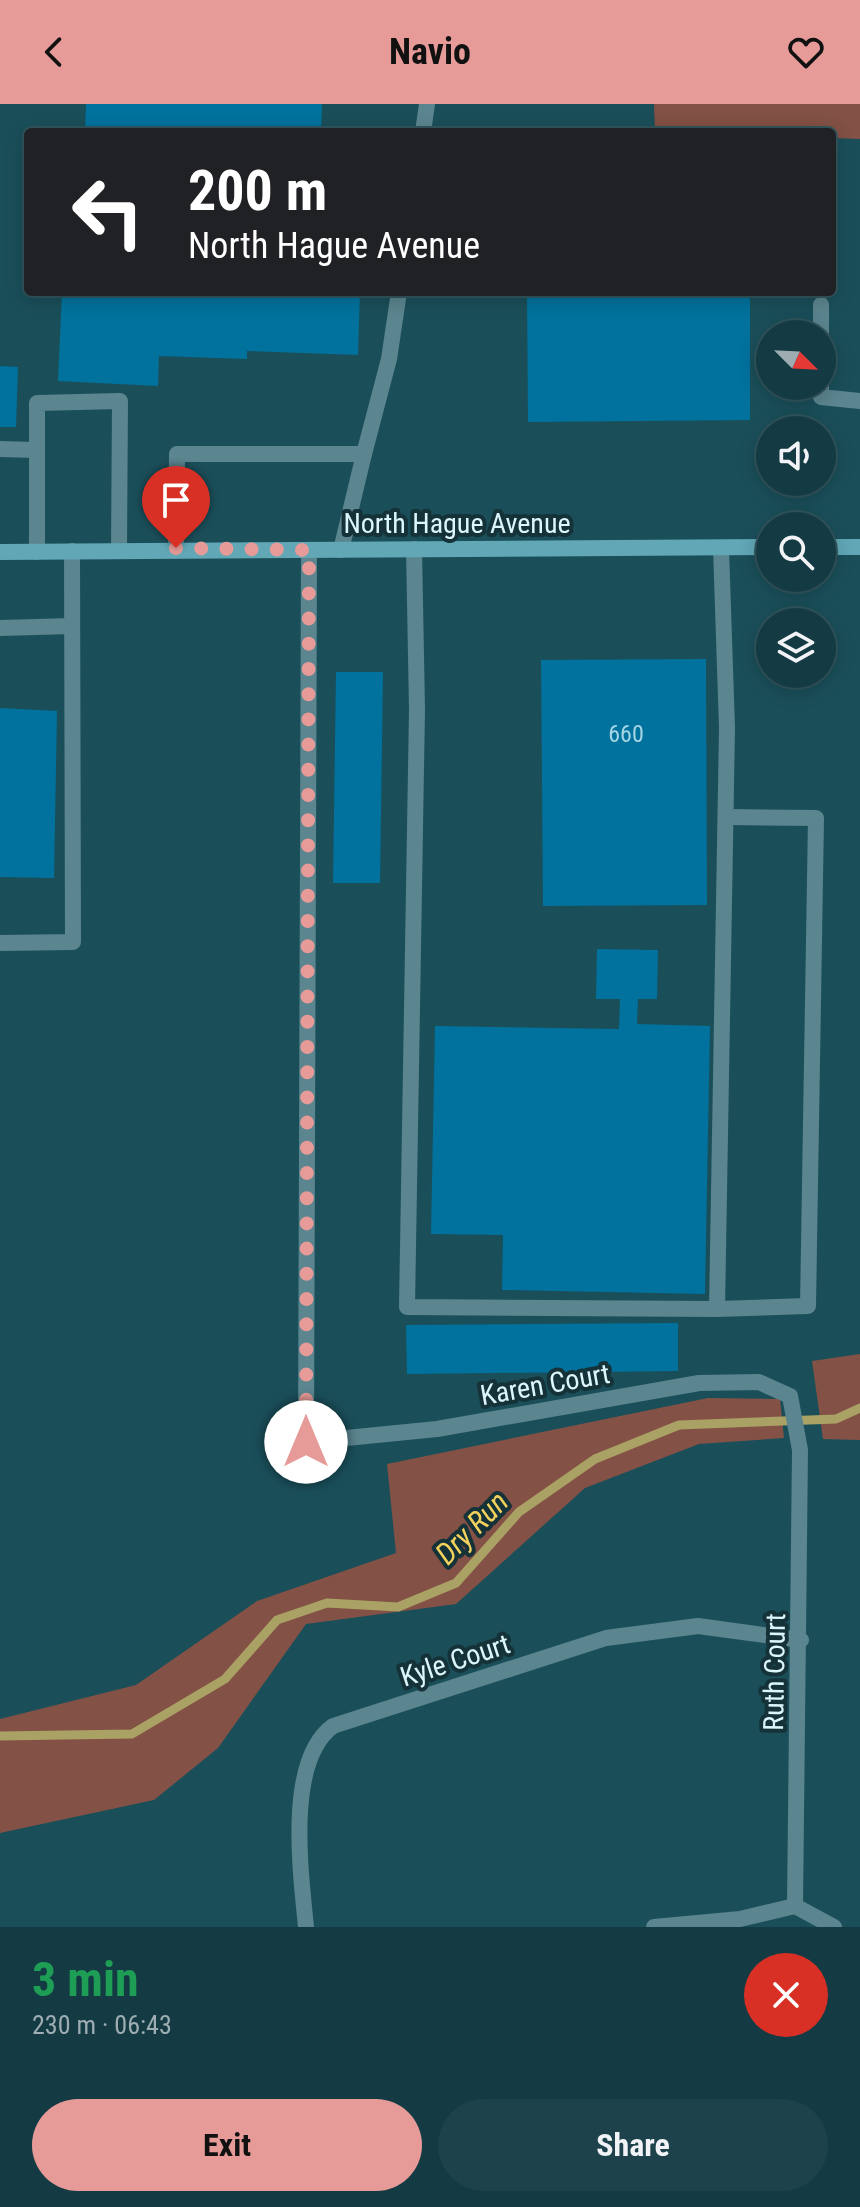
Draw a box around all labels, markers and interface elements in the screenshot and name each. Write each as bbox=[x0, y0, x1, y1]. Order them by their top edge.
icon: back bbox=[32, 30, 76, 74]
icon: heart bbox=[784, 30, 828, 74]
text: Navio bbox=[389, 31, 471, 73]
text: 200 m bbox=[188, 158, 327, 224]
icon: left bbox=[56, 160, 160, 264]
text: North Hague Avenue bbox=[188, 225, 480, 267]
north arrow bbox=[756, 320, 836, 400]
map controls bbox=[756, 320, 836, 688]
button: sound bbox=[756, 416, 836, 496]
pin bbox=[142, 466, 210, 548]
icon: arrive bbox=[154, 478, 198, 522]
street label: North Hague Avenue bbox=[343, 507, 571, 540]
button: search bbox=[756, 512, 836, 592]
button: layers bbox=[756, 608, 836, 688]
house number: 660 bbox=[608, 720, 644, 748]
street label: Karen Court bbox=[478, 1357, 612, 1412]
position arrow bbox=[264, 1400, 348, 1484]
water label: Dry Run bbox=[428, 1484, 515, 1571]
street label: Ruth Court bbox=[757, 1613, 792, 1731]
street label: Kyle Court bbox=[396, 1627, 514, 1694]
text: 3 min bbox=[32, 1951, 139, 2008]
button: close bbox=[744, 1953, 828, 2037]
text: 230 m · 06:43 bbox=[32, 2010, 172, 2040]
button: Exit bbox=[32, 2099, 422, 2191]
button: Share bbox=[438, 2099, 828, 2191]

